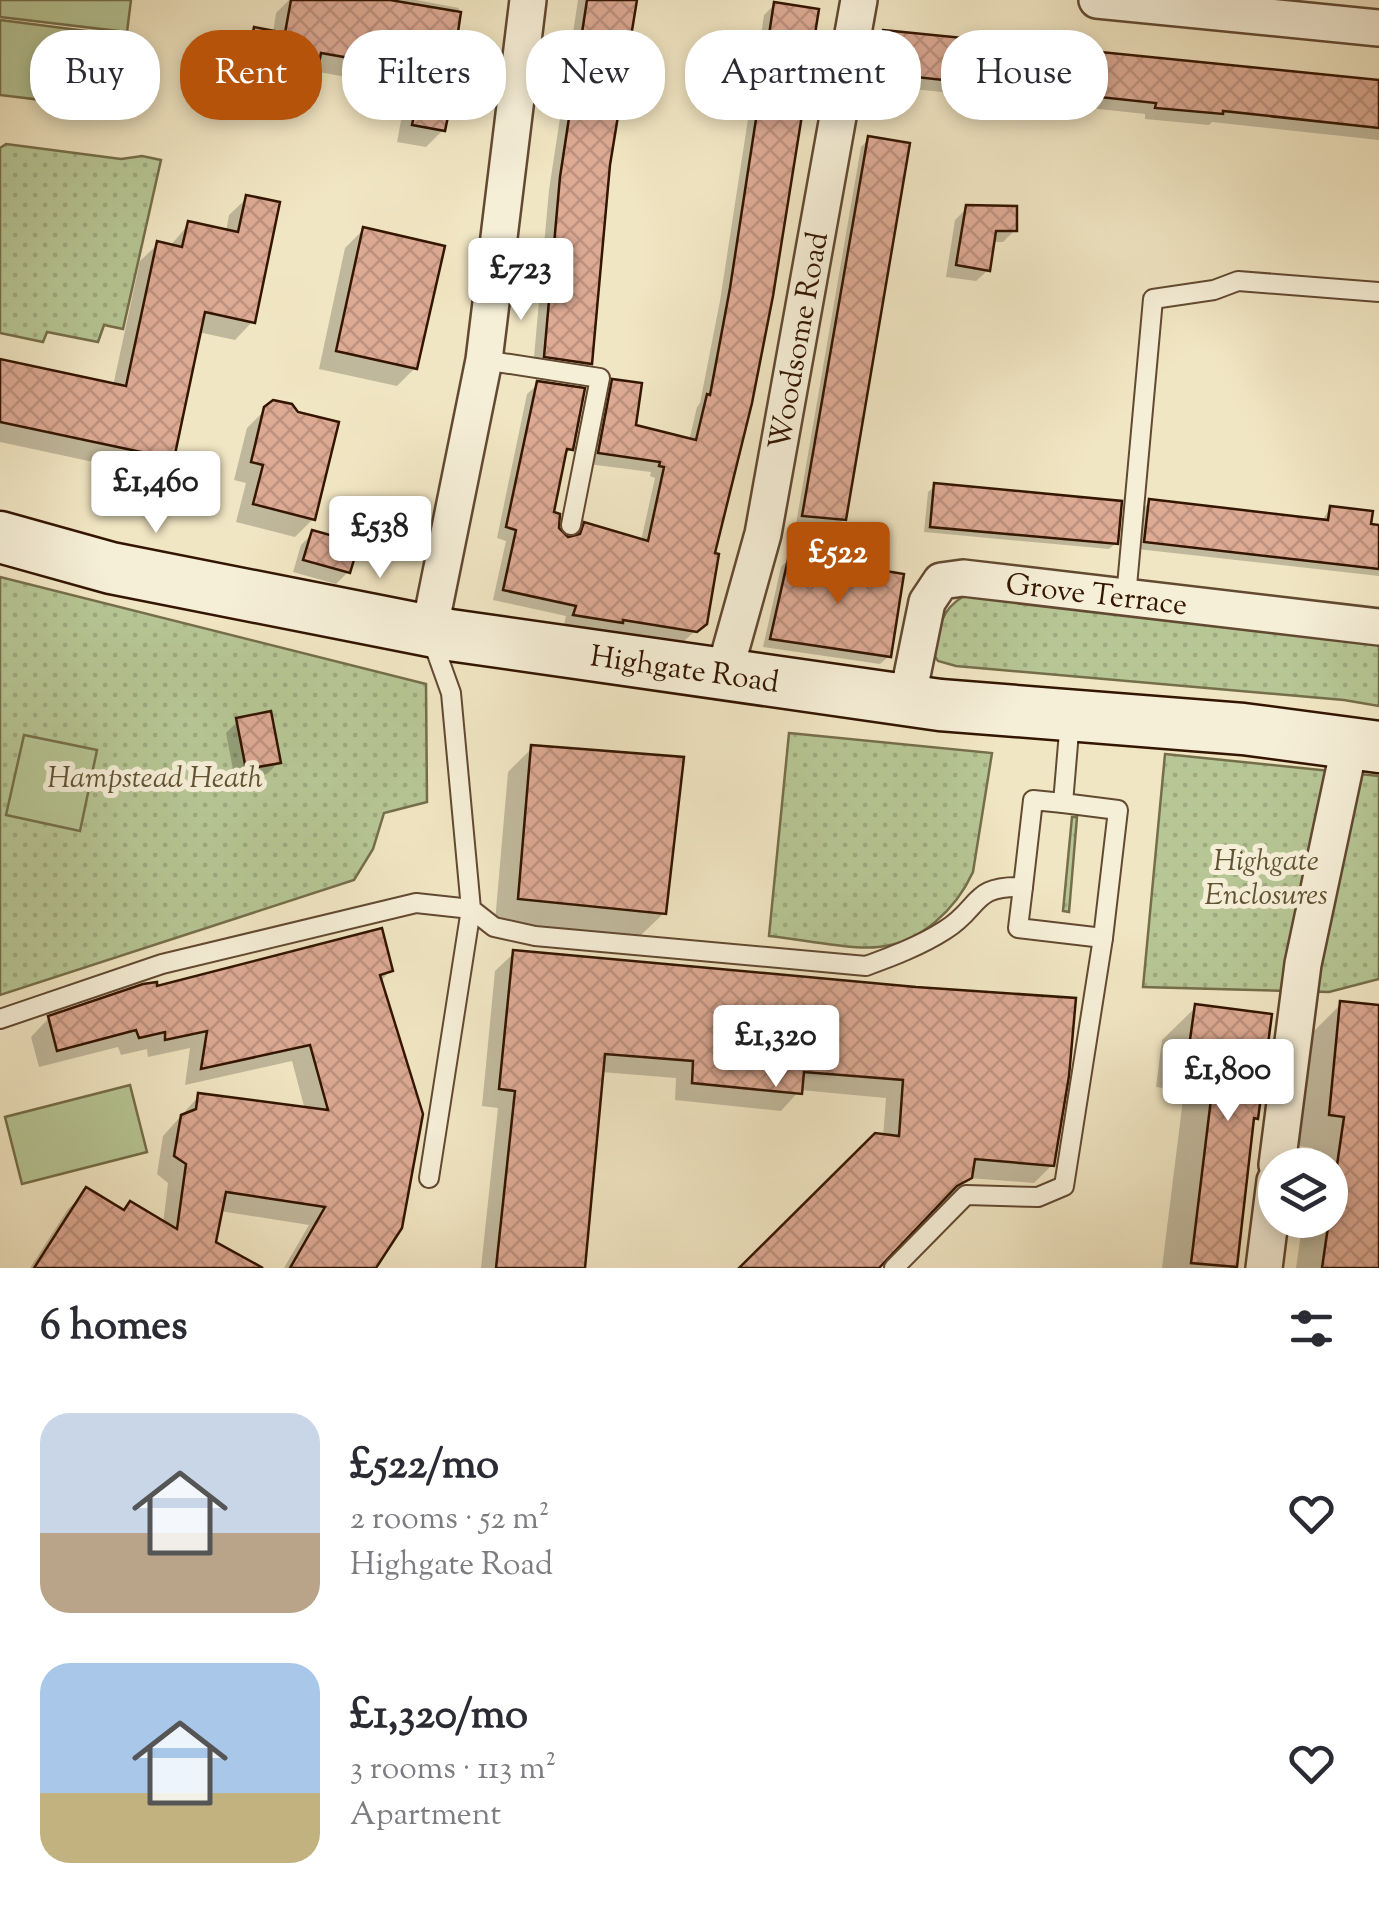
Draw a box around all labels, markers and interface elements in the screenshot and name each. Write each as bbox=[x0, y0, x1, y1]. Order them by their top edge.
chip: Buy bbox=[30, 30, 160, 120]
chip: Rent bbox=[180, 30, 322, 120]
chip: Filters bbox=[342, 30, 506, 120]
chip: New bbox=[526, 30, 665, 120]
chip: Apartment bbox=[685, 30, 921, 120]
chip: House bbox=[941, 30, 1108, 120]
street label: Woodsome Road bbox=[760, 229, 841, 453]
pin: £723 bbox=[462, 238, 580, 323]
text: £723 bbox=[490, 247, 552, 293]
pin: £1,460 bbox=[75, 451, 237, 536]
text: £1,460 bbox=[113, 460, 199, 506]
pin: £538 bbox=[321, 496, 439, 581]
text: £538 bbox=[351, 505, 409, 551]
pin: £522 bbox=[779, 522, 897, 607]
text: £522 bbox=[809, 531, 867, 577]
street label: Grove Terrace bbox=[1003, 564, 1189, 628]
street label: Highgate Road bbox=[587, 636, 782, 706]
park label: Hampstead Heath bbox=[47, 758, 263, 801]
park label: Highgate Enclosures bbox=[1204, 841, 1328, 918]
pin: £1,320 bbox=[695, 1005, 857, 1090]
text: £1,320 bbox=[735, 1014, 817, 1060]
pin: £1,800 bbox=[1147, 1039, 1309, 1124]
text: £1,800 bbox=[1185, 1048, 1271, 1094]
map controls bbox=[1258, 1148, 1348, 1238]
button: layers bbox=[1258, 1148, 1348, 1238]
text: 6 homes bbox=[40, 1298, 187, 1358]
icon: filters bbox=[1284, 1301, 1339, 1356]
text: £522/mo bbox=[350, 1437, 499, 1497]
icon: home bbox=[120, 1453, 240, 1573]
icon: heart bbox=[1284, 1486, 1339, 1541]
text: 2 rooms · 52 m² bbox=[350, 1497, 550, 1543]
text: Highgate Road bbox=[350, 1543, 553, 1589]
text: £1,320/mo bbox=[350, 1687, 528, 1747]
icon: home bbox=[120, 1703, 240, 1823]
icon: heart bbox=[1284, 1736, 1339, 1791]
text: 3 rooms · 113 m² bbox=[350, 1747, 556, 1793]
text: Apartment bbox=[350, 1793, 501, 1839]

